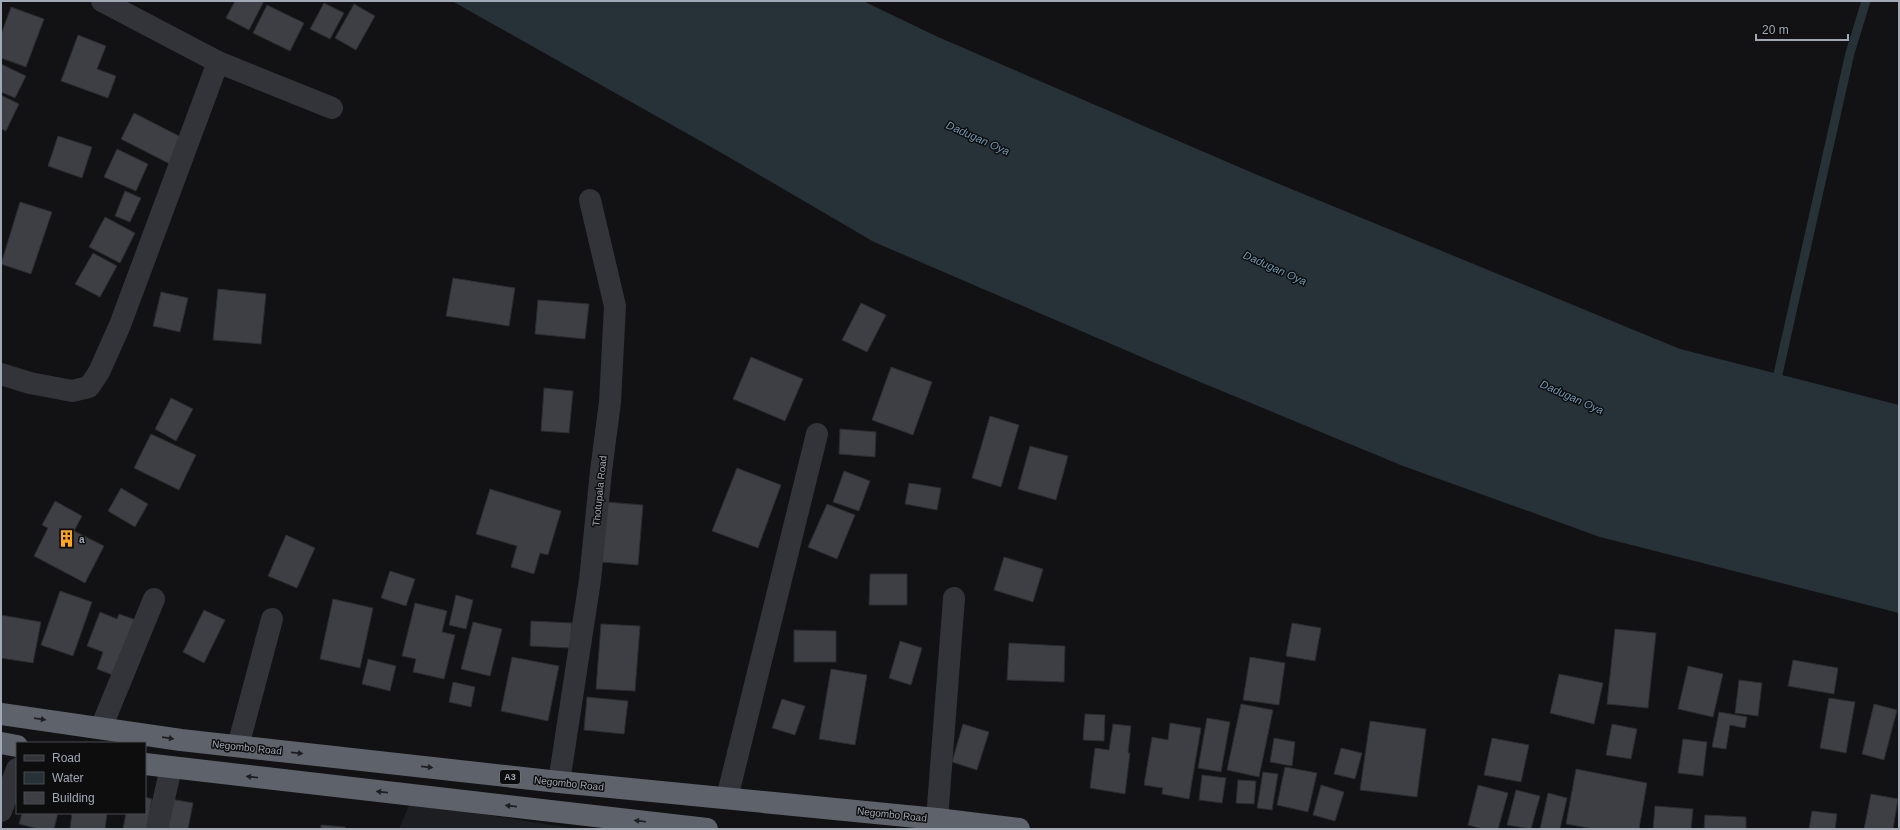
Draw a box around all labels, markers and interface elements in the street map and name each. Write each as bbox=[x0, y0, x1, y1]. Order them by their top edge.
scale bar bbox=[1756, 16, 1848, 42]
text: 20 m bbox=[1762, 23, 1789, 37]
water label: Dadugan Oya bbox=[945, 119, 1011, 157]
water label: Dadugan Oya bbox=[1242, 249, 1308, 287]
water label: Dadugan Oya bbox=[1539, 378, 1605, 416]
street label: Thotupala Road bbox=[590, 455, 609, 527]
building icon: a bbox=[56, 529, 76, 549]
place label: a bbox=[79, 534, 85, 545]
one-way arrow bbox=[34, 716, 46, 722]
one-way arrow bbox=[162, 735, 174, 741]
street label: Negombo Road bbox=[212, 738, 282, 757]
legend bbox=[16, 742, 146, 814]
one-way arrow bbox=[291, 749, 303, 756]
text: Road bbox=[52, 751, 81, 765]
one-way arrow bbox=[421, 764, 433, 770]
road number: A3 bbox=[500, 770, 520, 784]
text: Water bbox=[52, 771, 84, 785]
one-way arrow bbox=[246, 774, 259, 781]
street label: Negombo Road bbox=[534, 774, 604, 793]
one-way arrow bbox=[376, 788, 388, 795]
text: Building bbox=[52, 791, 95, 805]
one-way arrow bbox=[505, 803, 517, 809]
street label: Negombo Road bbox=[857, 805, 927, 824]
one-way arrow bbox=[634, 818, 646, 824]

